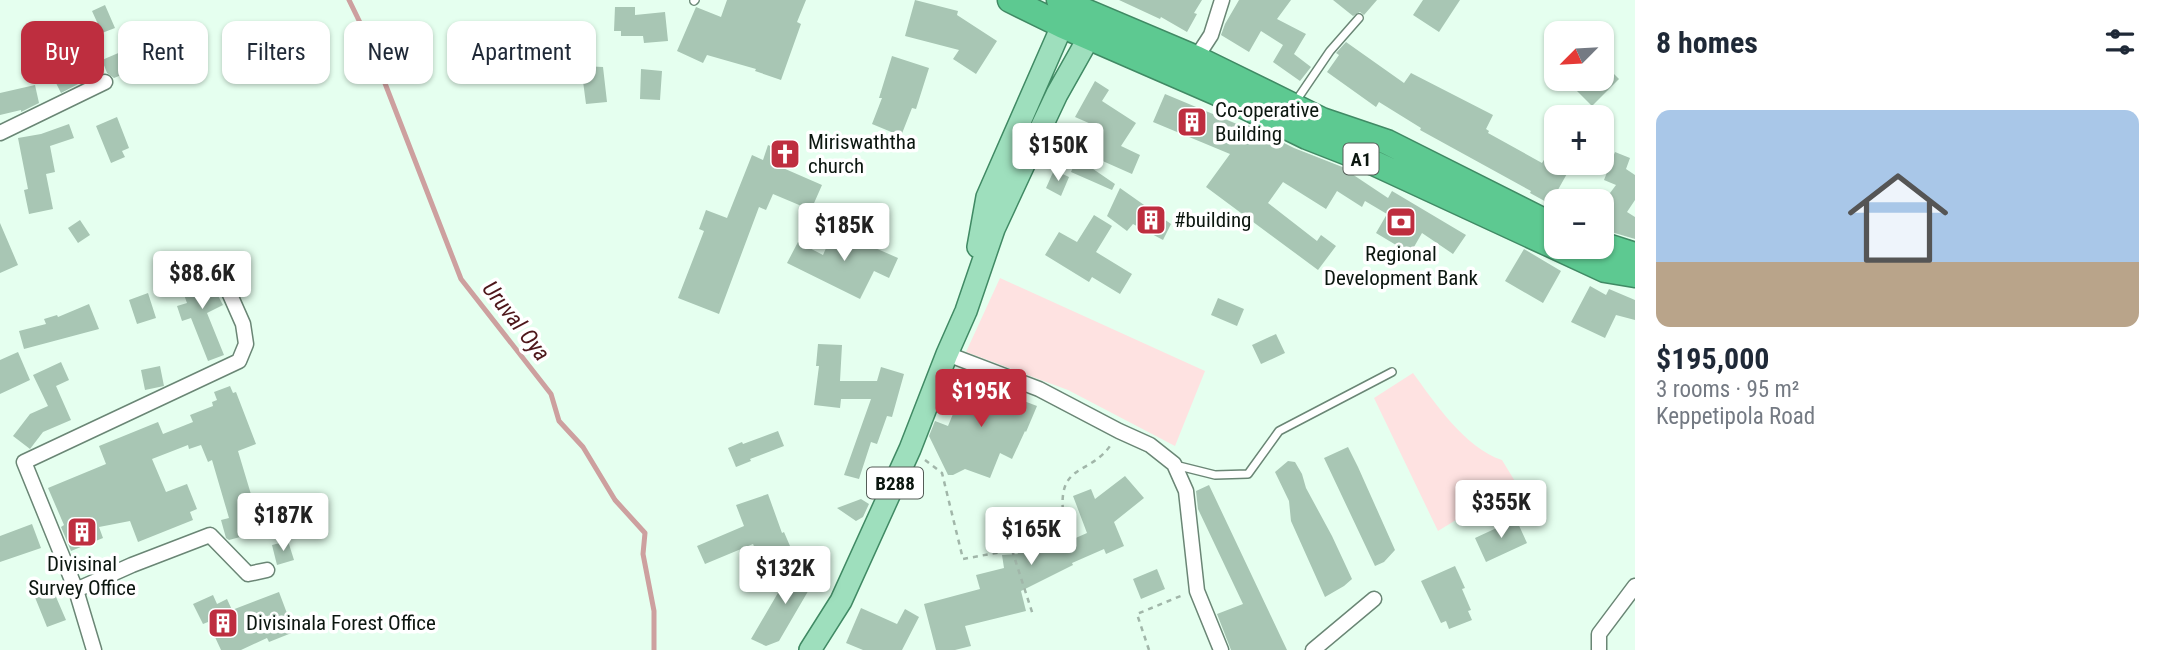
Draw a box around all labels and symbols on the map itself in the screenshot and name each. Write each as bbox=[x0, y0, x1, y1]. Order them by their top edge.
north arrow bbox=[1544, 21, 1614, 91]
place label: Co-operative Building bbox=[1215, 98, 1319, 146]
building icon: Co-operative Building bbox=[1175, 105, 1209, 139]
pin: $150K bbox=[1009, 124, 1107, 183]
place label: Miriswaththa church bbox=[808, 130, 916, 178]
church icon: Miriswaththa church bbox=[768, 137, 802, 171]
road number: A1 bbox=[1344, 144, 1378, 174]
building icon: #building bbox=[1134, 203, 1168, 237]
pin: $185K bbox=[795, 204, 893, 263]
bank icon: Regional Development Bank bbox=[1384, 205, 1418, 239]
place label: #building bbox=[1174, 208, 1251, 232]
place label: Regional Development Bank bbox=[1324, 242, 1479, 290]
pin: $88.6K bbox=[145, 252, 259, 311]
water label: Uruval Oya bbox=[476, 276, 556, 366]
pin: $195K bbox=[932, 370, 1030, 429]
road number: B288 bbox=[867, 468, 923, 498]
pin: $355K bbox=[1452, 480, 1550, 540]
pin: $187K bbox=[234, 494, 332, 553]
pin: $165K bbox=[982, 508, 1080, 567]
building icon: Divisinal Survey Office bbox=[65, 515, 99, 549]
pin: $132K bbox=[736, 546, 834, 606]
place label: Divisinal Survey Office bbox=[28, 552, 136, 600]
building icon: Divisinala Forest Office bbox=[206, 606, 240, 640]
place label: Divisinala Forest Office bbox=[246, 611, 436, 635]

